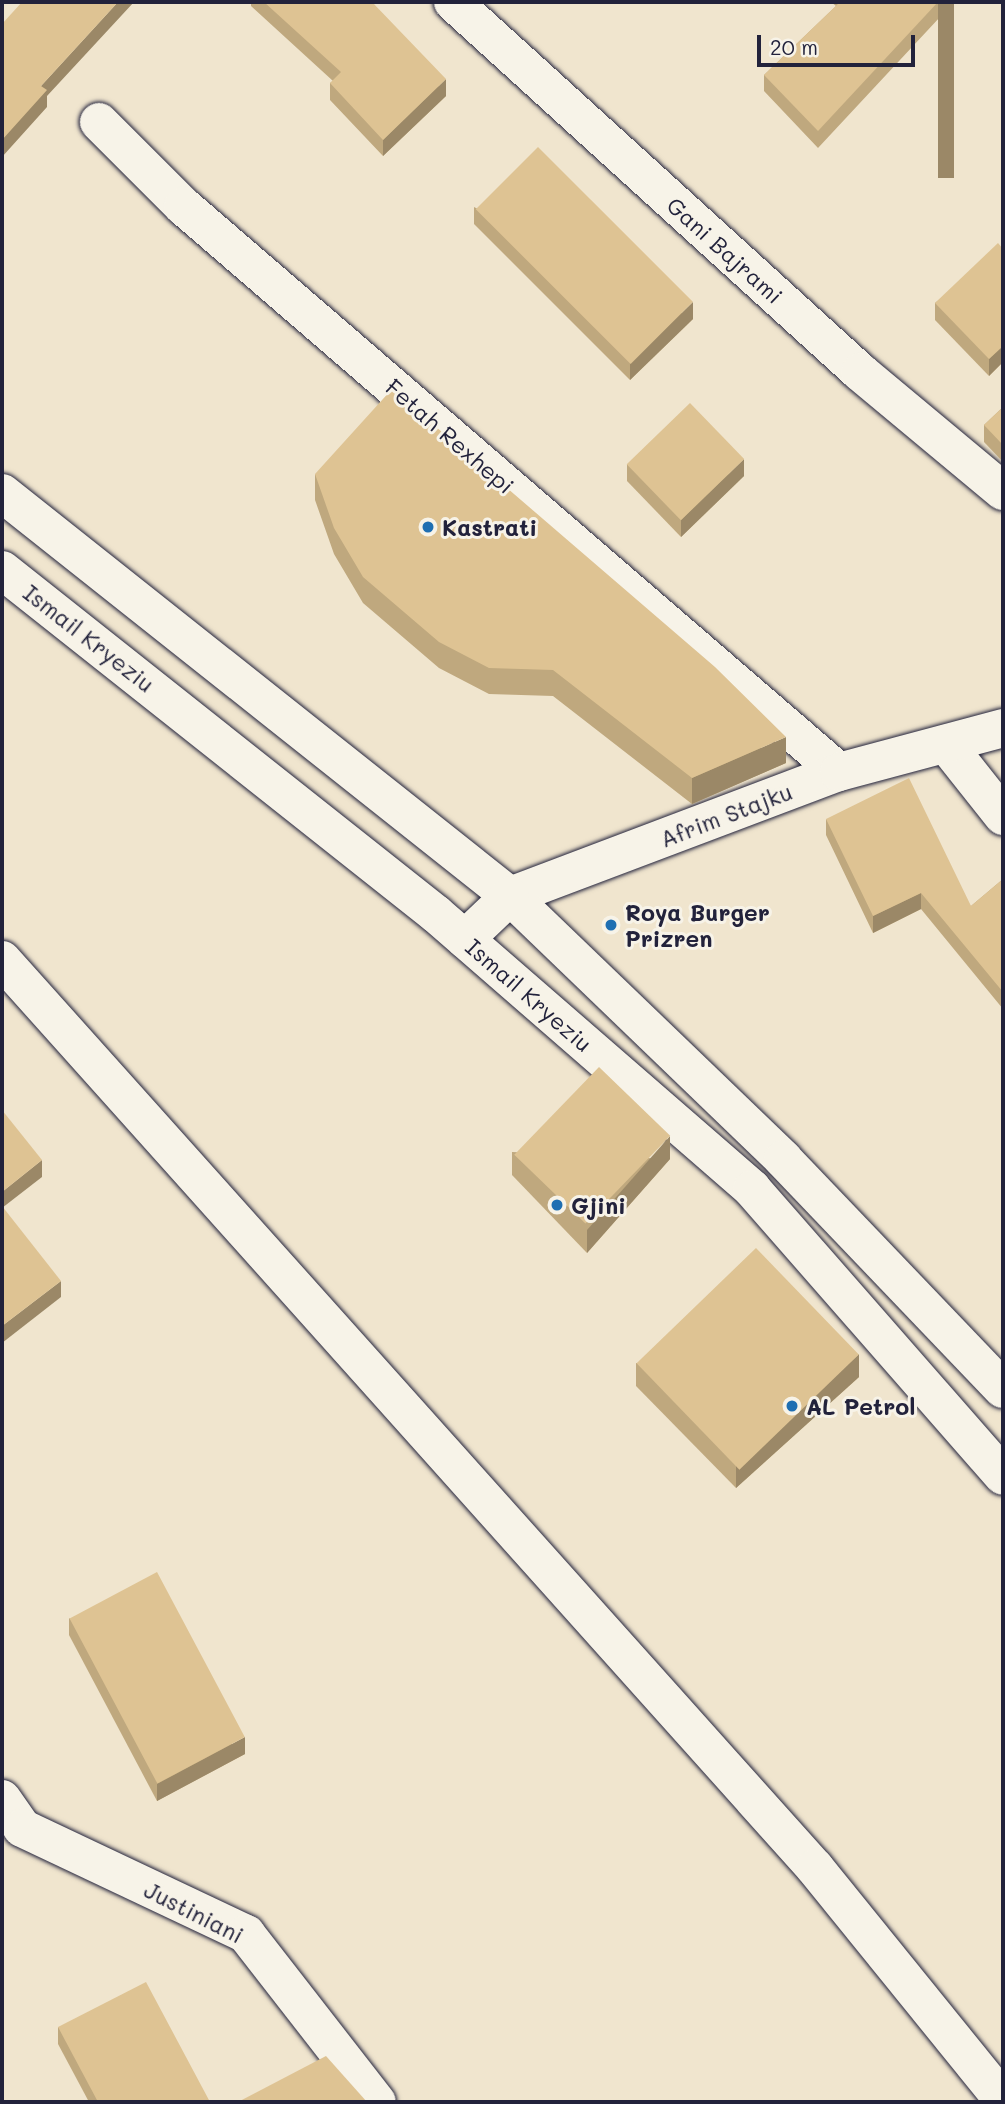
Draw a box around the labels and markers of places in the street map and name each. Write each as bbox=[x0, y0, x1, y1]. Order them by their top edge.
place label: Kastrati bbox=[442, 513, 537, 541]
marker: Kastrati bbox=[420, 519, 436, 535]
place label: Roya Burger Prizren bbox=[625, 898, 770, 952]
marker: Roya Burger Prizren bbox=[603, 917, 619, 933]
place label: Gjini bbox=[571, 1191, 626, 1219]
marker: Gjini bbox=[549, 1197, 565, 1213]
place label: AL Petrol bbox=[806, 1392, 915, 1420]
marker: AL Petrol bbox=[784, 1398, 800, 1414]

